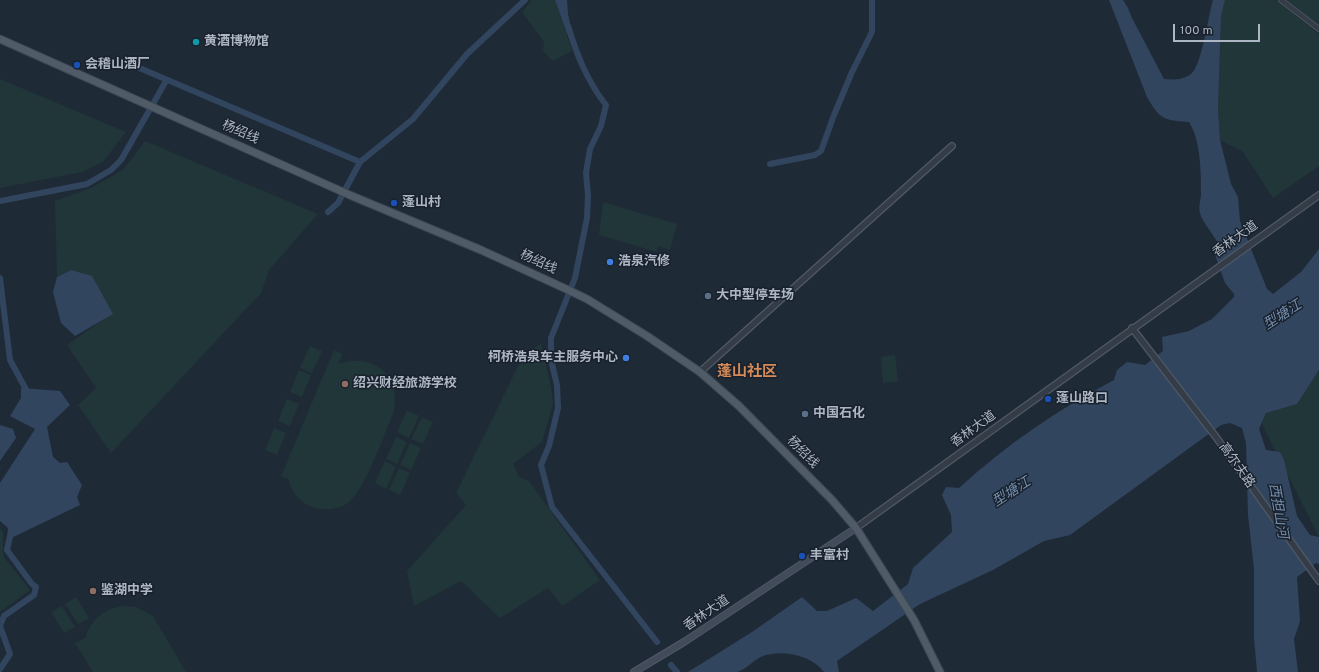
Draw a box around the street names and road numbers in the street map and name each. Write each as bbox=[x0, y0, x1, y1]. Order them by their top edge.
street label: 杨绍线 bbox=[219, 118, 261, 148]
street label: 香林大道 bbox=[1210, 218, 1262, 262]
street label: 杨绍线 bbox=[517, 248, 559, 278]
street label: 香林大道 bbox=[948, 408, 1000, 452]
street label: 杨绍线 bbox=[783, 434, 821, 472]
street label: 高尔夫路 bbox=[1215, 440, 1257, 492]
street label: 香林大道 bbox=[681, 593, 733, 635]

